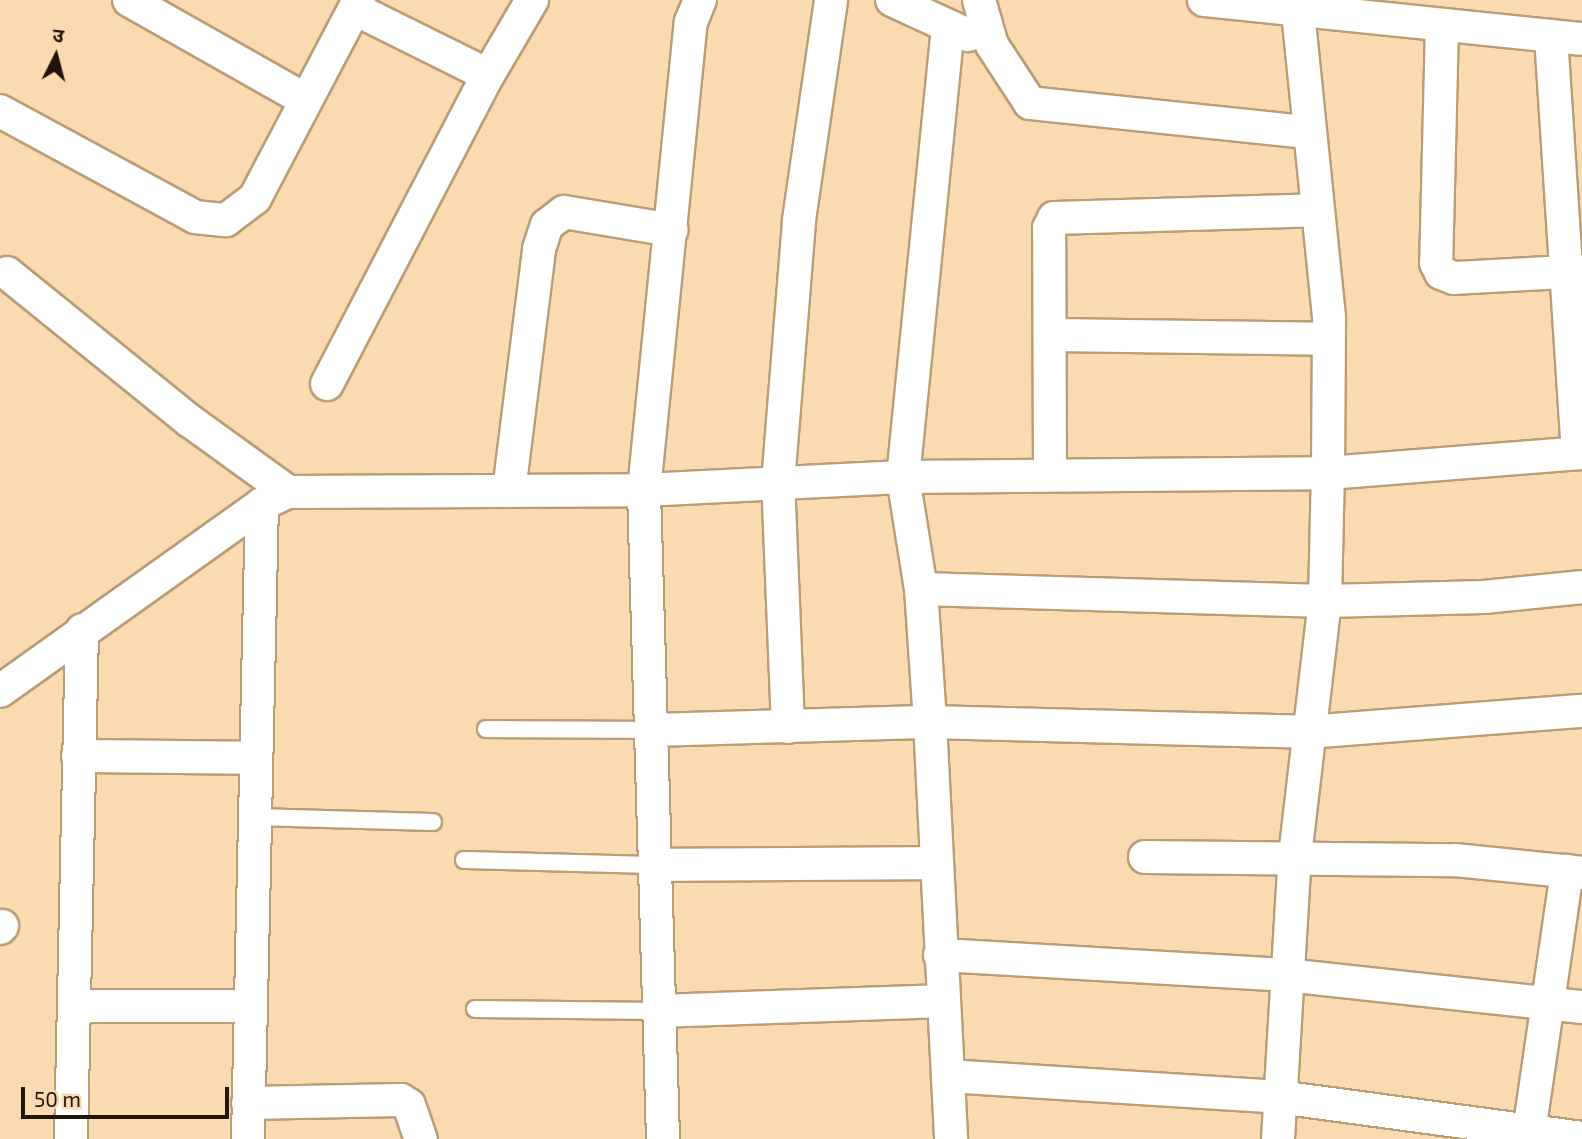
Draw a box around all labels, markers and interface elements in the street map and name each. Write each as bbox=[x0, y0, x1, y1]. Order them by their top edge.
north arrow bbox=[21, 21, 91, 91]
text: उ bbox=[52, 23, 65, 47]
scale bar bbox=[24, 1072, 233, 1116]
text: 50 m bbox=[34, 1086, 81, 1111]

